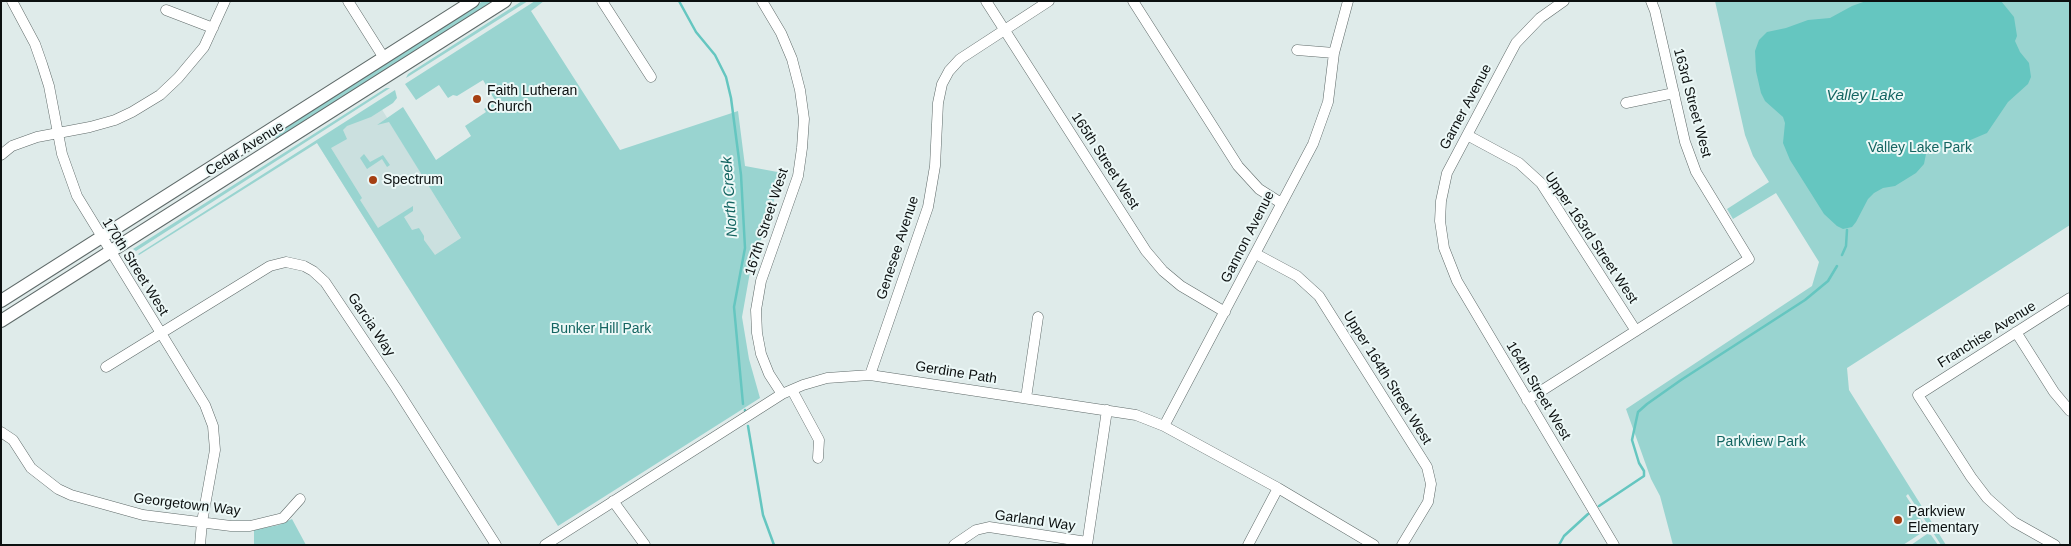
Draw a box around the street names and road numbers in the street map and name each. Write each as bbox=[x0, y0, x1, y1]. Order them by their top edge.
street label: 163rd Street West bbox=[1669, 46, 1715, 160]
street label: Garner Avenue bbox=[1436, 61, 1496, 153]
street label: 165th Street West bbox=[1068, 110, 1142, 212]
street label: Cedar Avenue bbox=[203, 118, 287, 180]
street label: 167th Street West bbox=[742, 166, 792, 278]
street label: Upper 163rd Street West bbox=[1541, 169, 1641, 307]
street label: Gannon Avenue bbox=[1218, 188, 1278, 286]
street label: Genesee Avenue bbox=[873, 194, 923, 302]
street label: 170th Street West bbox=[98, 215, 172, 319]
street label: Garcia Way bbox=[344, 290, 398, 360]
street label: Franchise Avenue bbox=[1935, 298, 2039, 372]
street label: Upper 164th Street West bbox=[1339, 308, 1435, 448]
street label: 164th Street West bbox=[1502, 339, 1574, 443]
street label: Gerdine Path bbox=[914, 358, 998, 388]
street label: Georgetown Way bbox=[133, 490, 241, 520]
street label: Garland Way bbox=[994, 507, 1076, 535]

